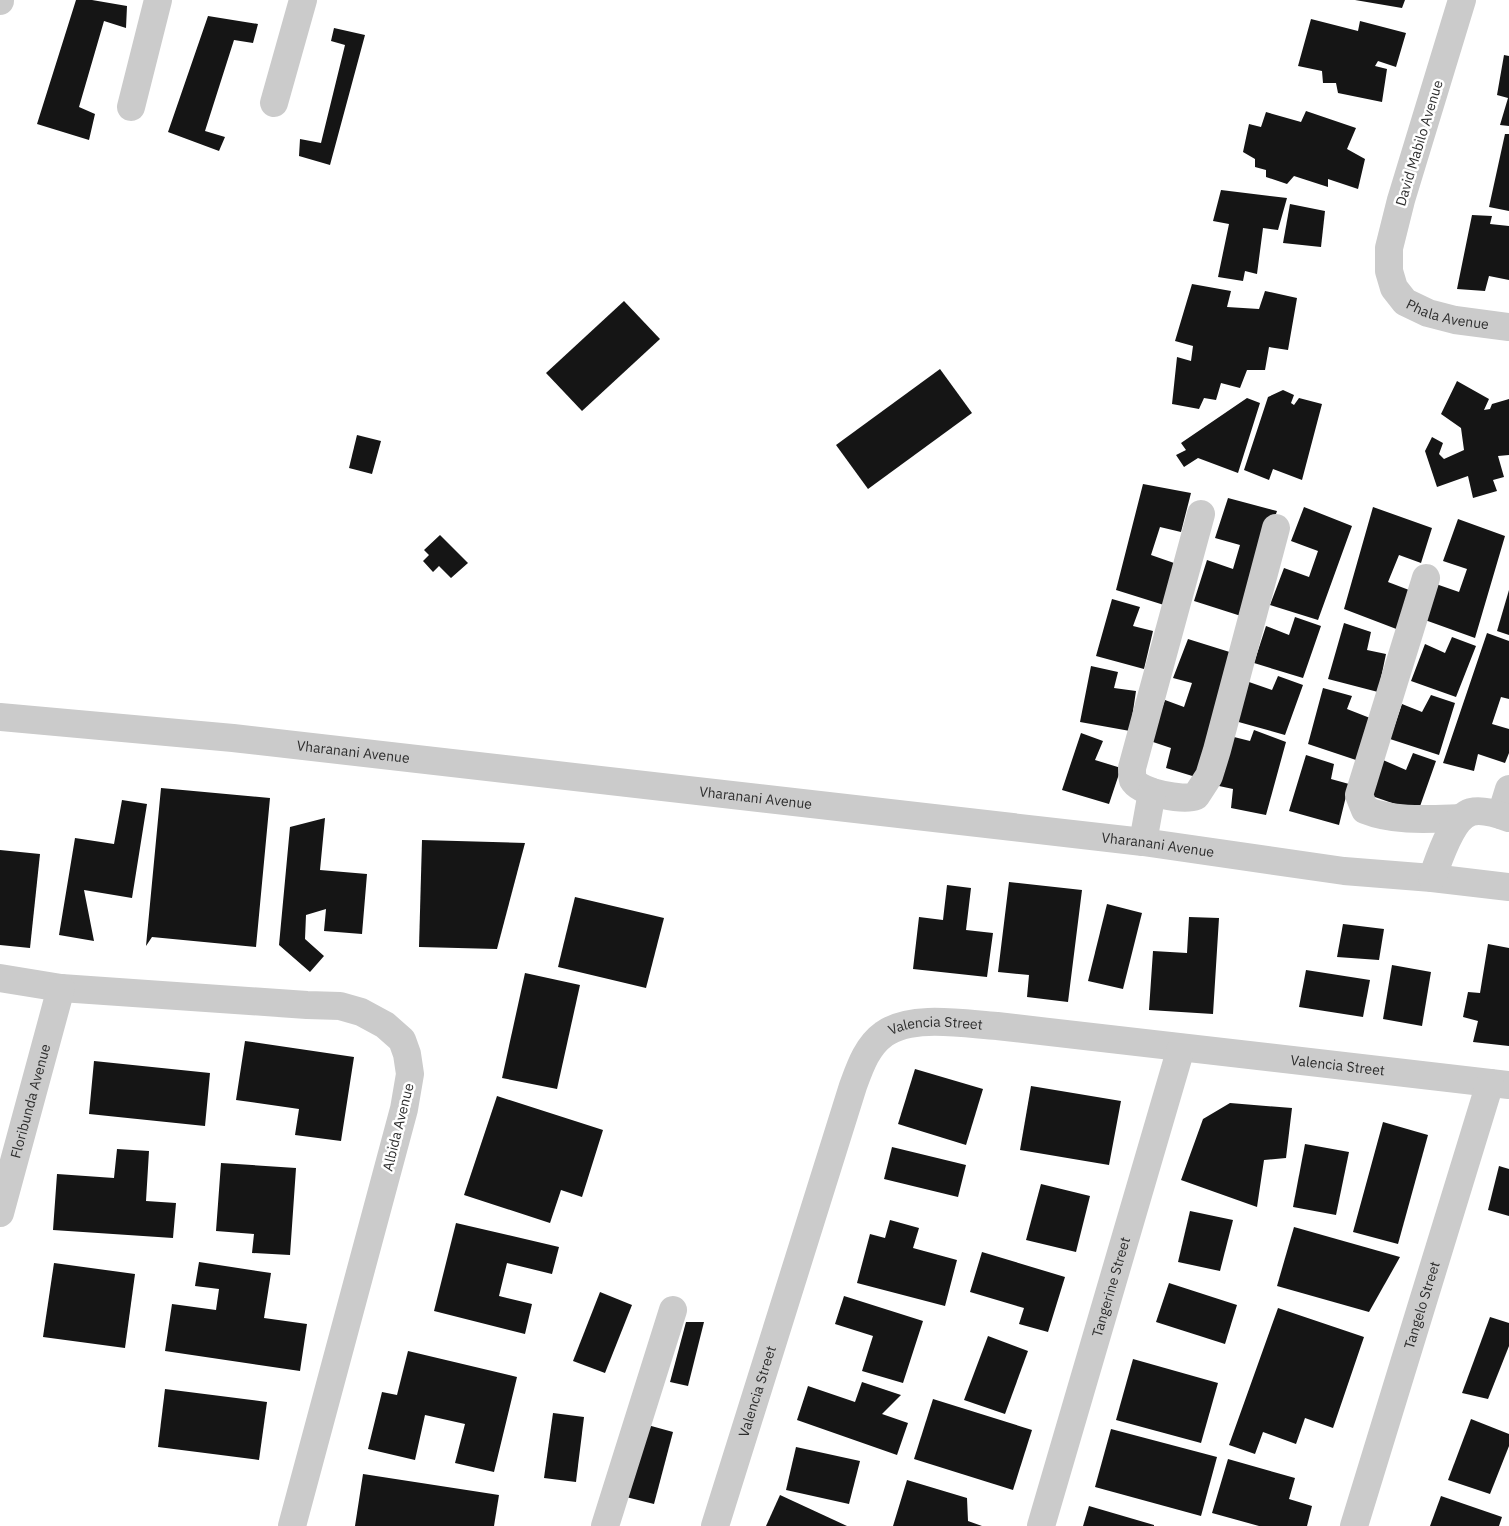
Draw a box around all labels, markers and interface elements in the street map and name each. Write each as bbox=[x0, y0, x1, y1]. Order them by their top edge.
street label: David Mabilo Avenue bbox=[1391, 78, 1447, 208]
street label: Phala Avenue bbox=[1403, 295, 1490, 333]
street label: Vharanani Avenue bbox=[296, 736, 411, 767]
street label: Vharanani Avenue bbox=[698, 782, 813, 813]
street label: Vharanani Avenue bbox=[1101, 828, 1216, 861]
street label: Valencia Street bbox=[885, 1013, 984, 1039]
street label: Floribunda Avenue bbox=[6, 1042, 55, 1160]
street label: Valencia Street bbox=[1290, 1051, 1386, 1080]
street label: Albida Avenue bbox=[378, 1081, 418, 1173]
street label: Tangerine Street bbox=[1088, 1235, 1134, 1339]
street label: Tangelo Street bbox=[1400, 1259, 1444, 1351]
street label: Valencia Street bbox=[734, 1343, 780, 1439]

